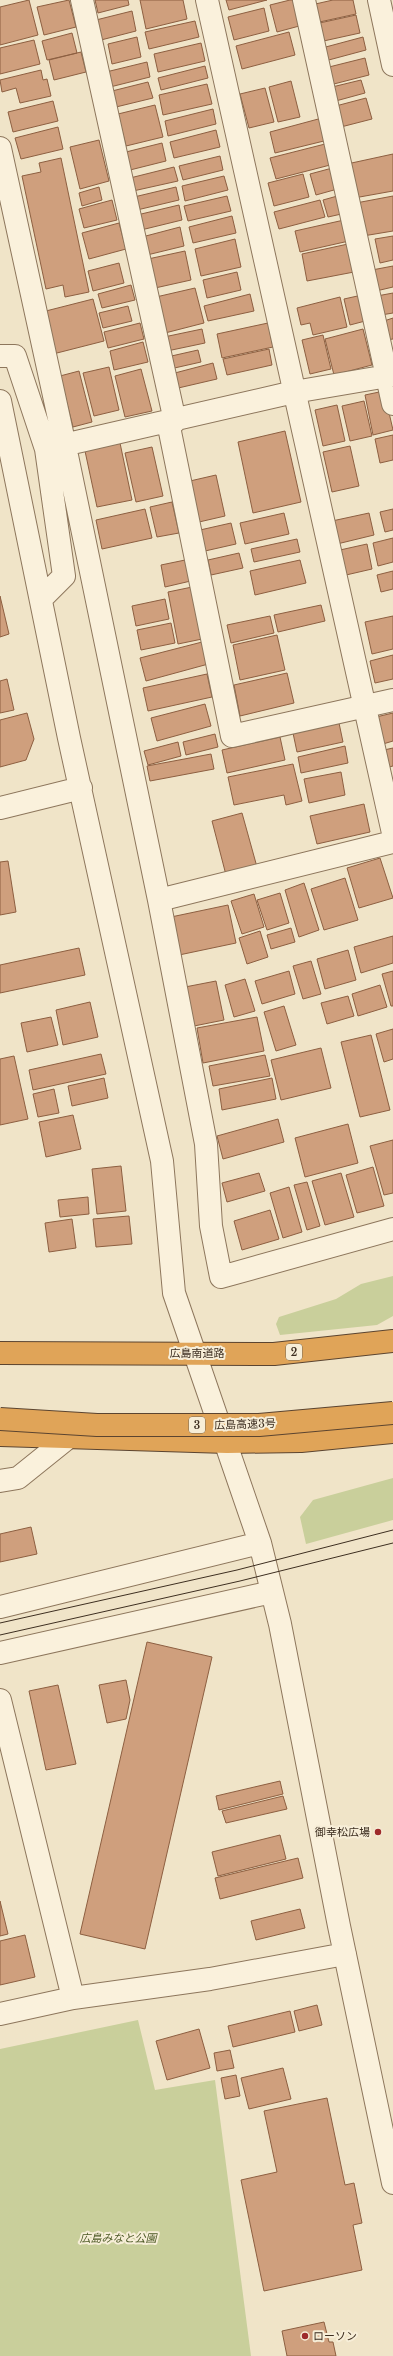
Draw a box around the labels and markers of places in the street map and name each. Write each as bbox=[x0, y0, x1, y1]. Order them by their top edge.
place label: 御幸松広場 bbox=[314, 1825, 370, 1839]
marker: 御幸松広場 bbox=[373, 1827, 383, 1837]
place label: ローソン bbox=[313, 2329, 357, 2343]
marker: ローソン bbox=[300, 2331, 310, 2341]

